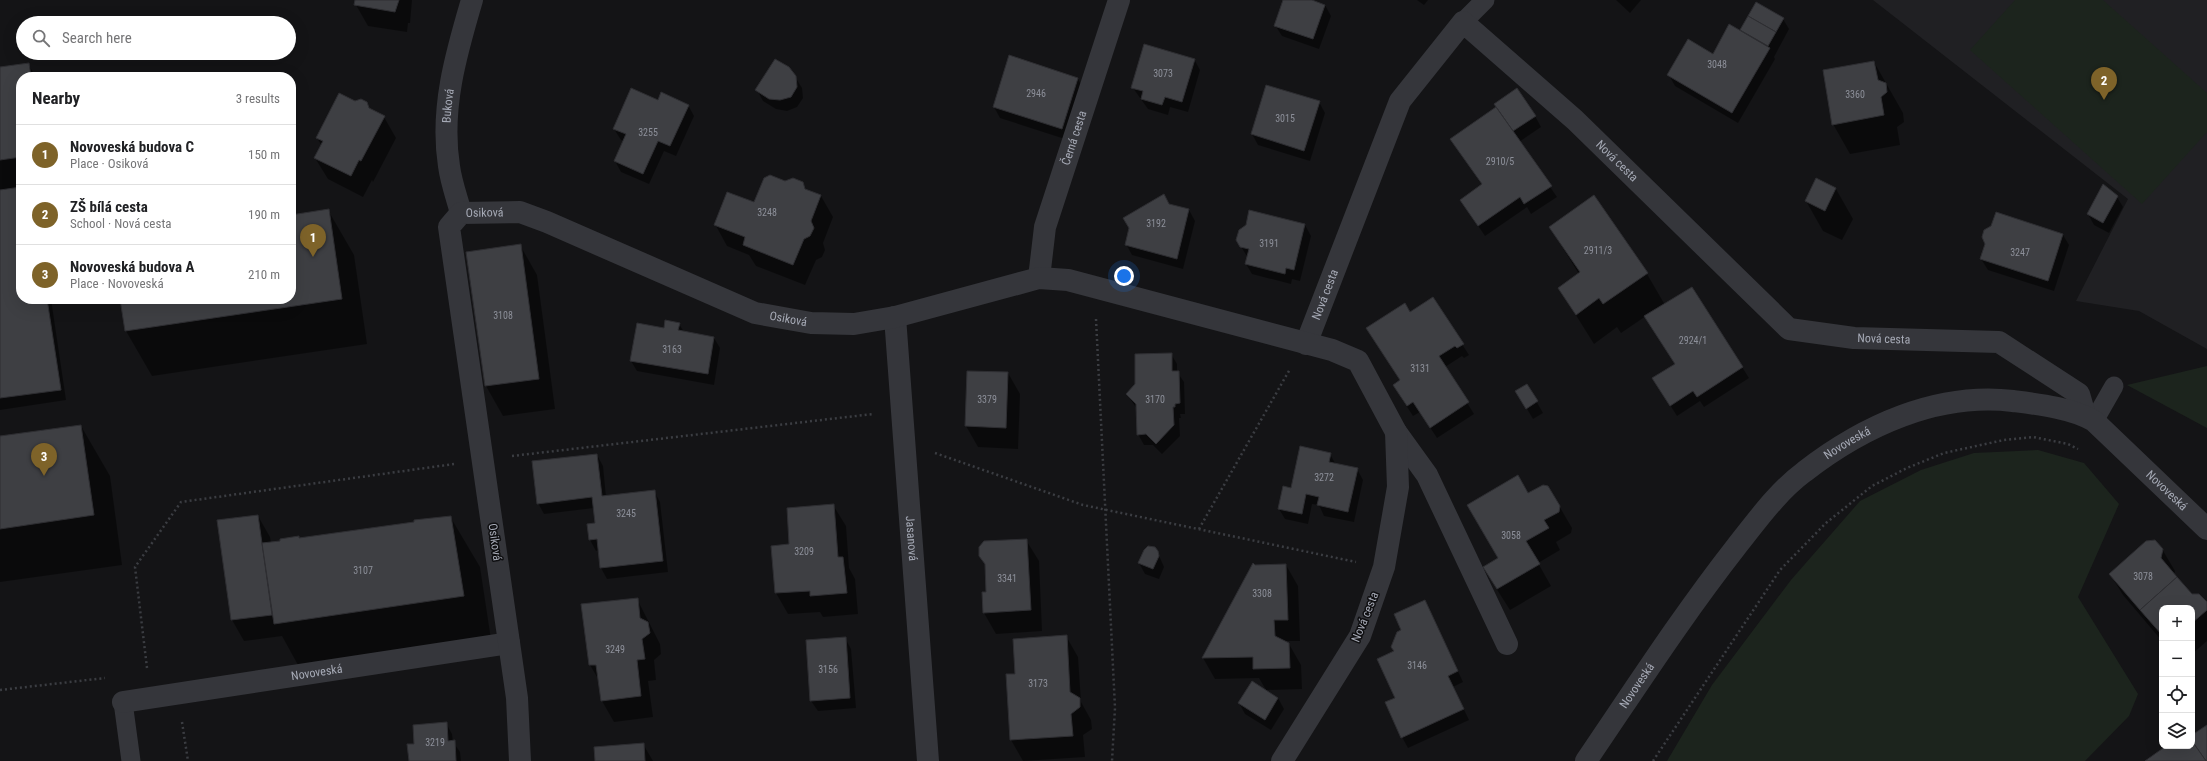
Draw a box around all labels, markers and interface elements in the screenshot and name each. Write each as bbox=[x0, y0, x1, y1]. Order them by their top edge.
search box bbox=[16, 16, 296, 60]
icon: search bbox=[30, 27, 52, 49]
text: Search here bbox=[62, 29, 132, 47]
house number: 3048 bbox=[1707, 59, 1727, 70]
pin: 2 bbox=[2091, 67, 2117, 100]
house number: 3073 bbox=[1153, 68, 1173, 79]
street label: Buková bbox=[440, 87, 457, 123]
text: Nearby bbox=[32, 88, 80, 108]
house number: 2946 bbox=[1026, 88, 1046, 99]
house number: 3360 bbox=[1845, 89, 1865, 100]
text: 3 results bbox=[236, 91, 280, 106]
street label: Černá cesta bbox=[1058, 109, 1089, 167]
house number: 3015 bbox=[1275, 113, 1295, 124]
house number: 3255 bbox=[638, 127, 658, 138]
street label: Nová cesta bbox=[1593, 137, 1641, 185]
text: Novoveská budova C bbox=[70, 138, 194, 156]
text: 1 bbox=[42, 147, 48, 162]
text: 150 m bbox=[248, 147, 280, 162]
text: Place · Osiková bbox=[70, 156, 148, 171]
house number: 2910/5 bbox=[1486, 156, 1514, 167]
text: ZŠ bílá cesta bbox=[70, 198, 148, 216]
street label: Osiková bbox=[466, 205, 504, 220]
text: 2 bbox=[42, 207, 48, 222]
text: 190 m bbox=[248, 207, 280, 222]
house number: 3248 bbox=[757, 207, 777, 218]
text: School · Nová cesta bbox=[70, 216, 171, 231]
house number: 3192 bbox=[1146, 218, 1166, 229]
pin: 1 bbox=[300, 224, 326, 257]
house number: 3191 bbox=[1259, 238, 1279, 249]
house number: 2911/3 bbox=[1584, 245, 1612, 256]
house number: 3247 bbox=[2010, 247, 2030, 258]
text: Novoveská budova A bbox=[70, 258, 195, 276]
your location bbox=[1114, 266, 1134, 286]
text: 3 bbox=[42, 267, 48, 282]
text: 210 m bbox=[248, 267, 280, 282]
street label: Nová cesta bbox=[1309, 267, 1341, 322]
text: Place · Novoveská bbox=[70, 276, 164, 291]
street label: Osiková bbox=[768, 309, 808, 329]
house number: 3108 bbox=[493, 310, 513, 321]
street label: Nová cesta bbox=[1857, 331, 1911, 347]
house number: 2924/1 bbox=[1679, 335, 1707, 346]
house number: 3163 bbox=[662, 344, 682, 355]
house number: 3131 bbox=[1410, 363, 1430, 374]
house number: 3379 bbox=[977, 394, 997, 405]
house number: 3170 bbox=[1145, 394, 1165, 405]
street label: Novoveská bbox=[1821, 424, 1873, 462]
pin: 3 bbox=[31, 443, 57, 476]
street label: Novoveská bbox=[2143, 468, 2191, 514]
house number: 3272 bbox=[1314, 472, 1334, 483]
house number: 3245 bbox=[616, 508, 636, 519]
street label: Jasanová bbox=[903, 515, 920, 562]
street label: Osiková bbox=[485, 522, 505, 562]
house number: 3058 bbox=[1501, 530, 1521, 541]
house number: 3209 bbox=[794, 546, 814, 557]
house number: 3107 bbox=[353, 565, 373, 576]
house number: 3078 bbox=[2133, 571, 2153, 582]
house number: 3341 bbox=[997, 573, 1017, 584]
house number: 3308 bbox=[1252, 588, 1272, 599]
street label: Nová cesta bbox=[1349, 590, 1381, 644]
map controls bbox=[2159, 605, 2195, 749]
button: + bbox=[2159, 605, 2195, 641]
button: − bbox=[2159, 641, 2195, 677]
house number: 3249 bbox=[605, 644, 625, 655]
house number: 3146 bbox=[1407, 660, 1427, 671]
street label: Novoveská bbox=[1617, 660, 1657, 711]
street label: Novoveská bbox=[290, 662, 344, 683]
house number: 3156 bbox=[818, 664, 838, 675]
button: locate bbox=[2159, 677, 2195, 713]
house number: 3173 bbox=[1028, 678, 1048, 689]
button: layers bbox=[2159, 713, 2195, 749]
house number: 3219 bbox=[425, 737, 445, 748]

